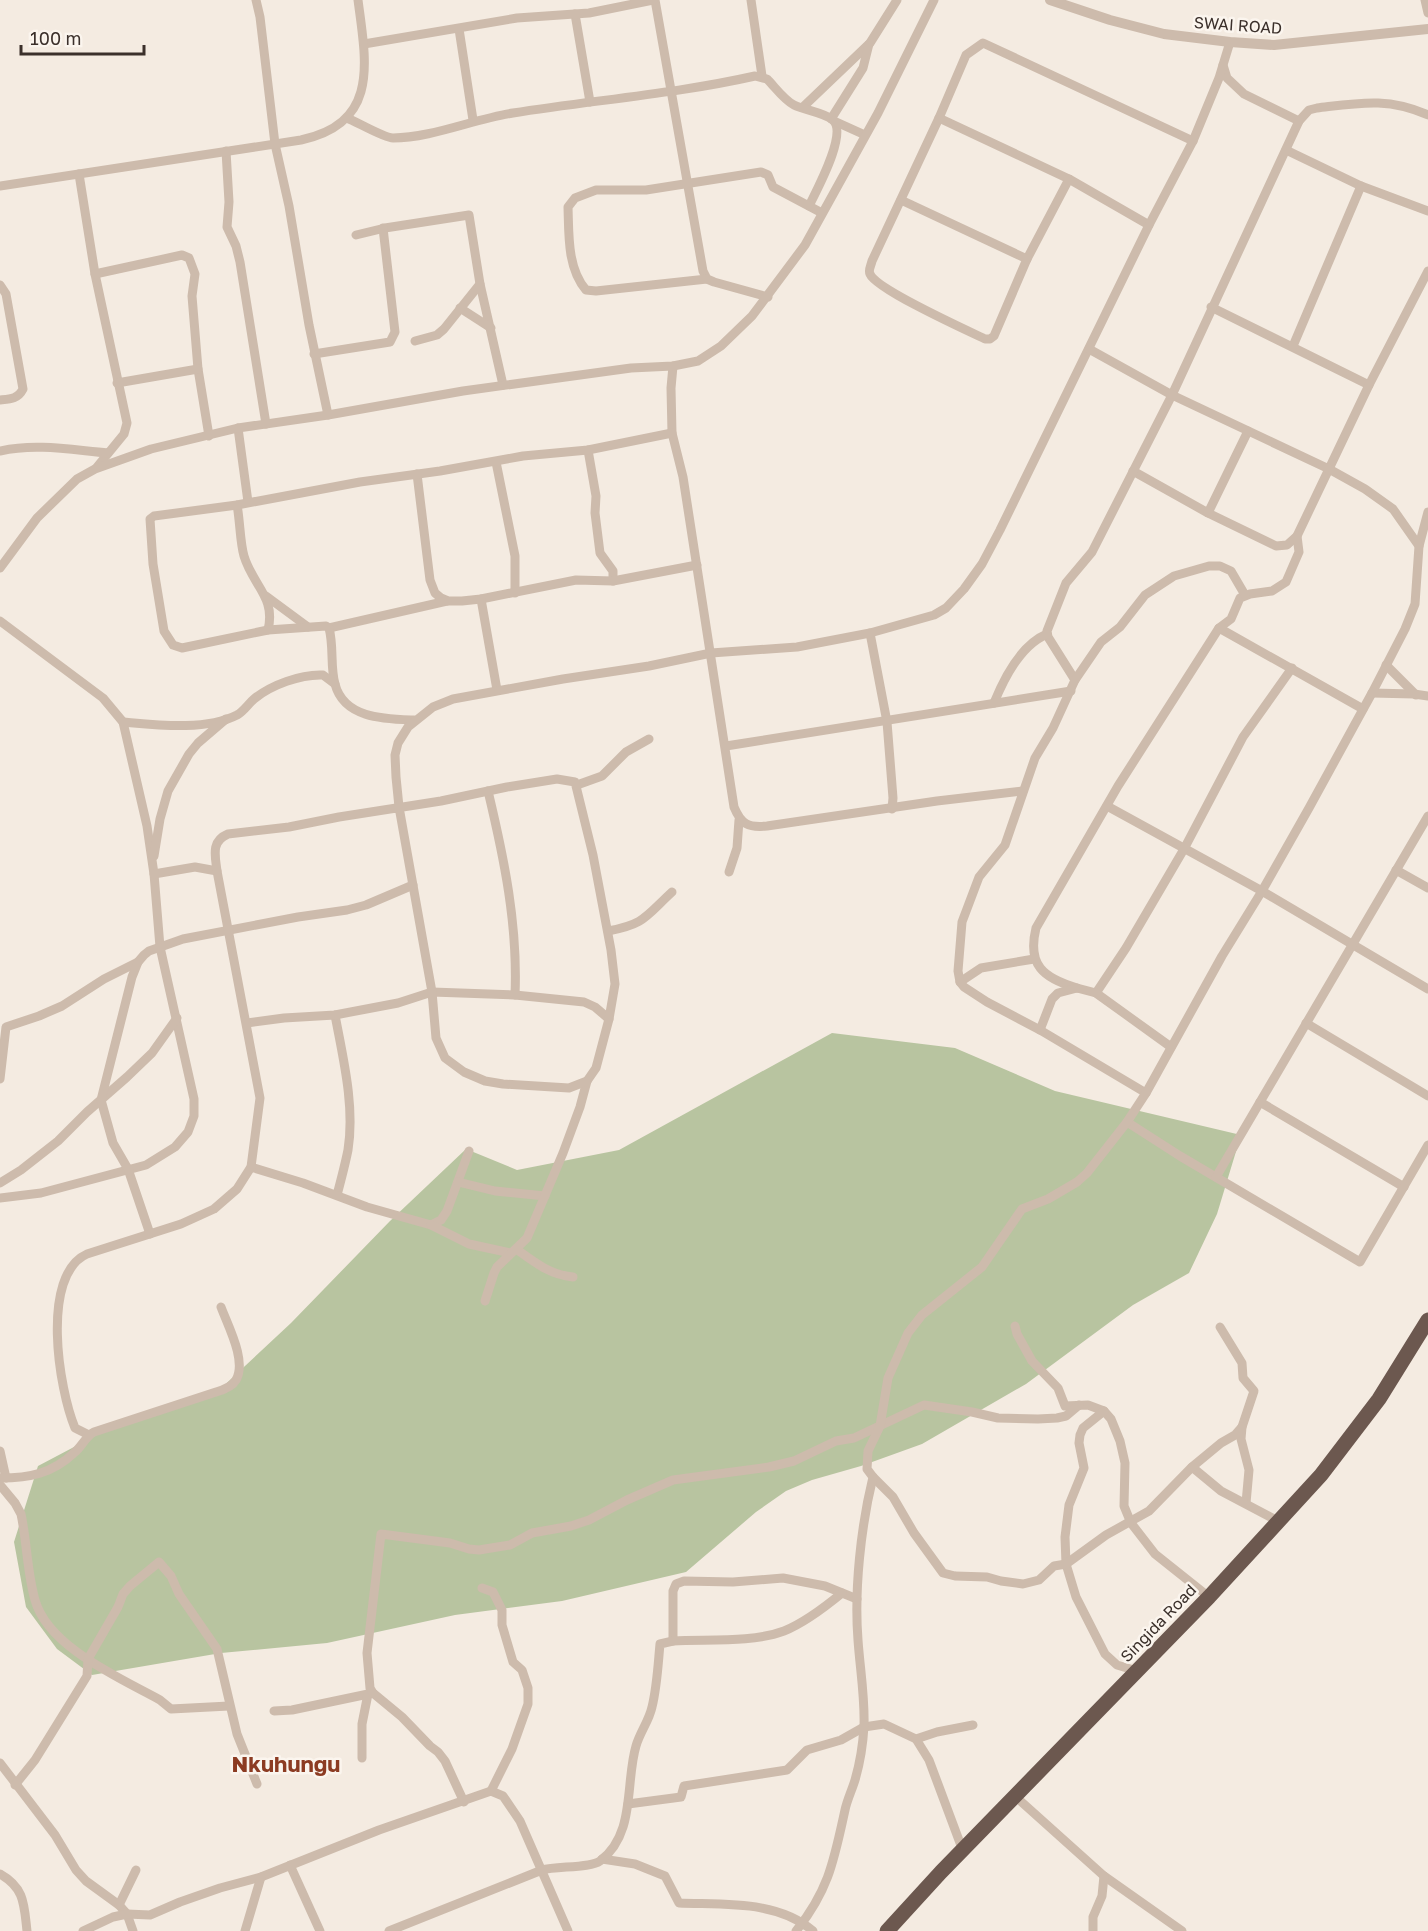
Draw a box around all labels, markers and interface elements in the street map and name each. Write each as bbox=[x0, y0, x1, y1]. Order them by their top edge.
street label: SWAI ROAD bbox=[1193, 12, 1283, 38]
scale bar bbox=[21, 18, 144, 56]
text: 100 m bbox=[30, 27, 81, 49]
street label: Singida Road bbox=[1116, 1580, 1200, 1666]
district label: Nkuhungu bbox=[232, 1750, 340, 1777]

